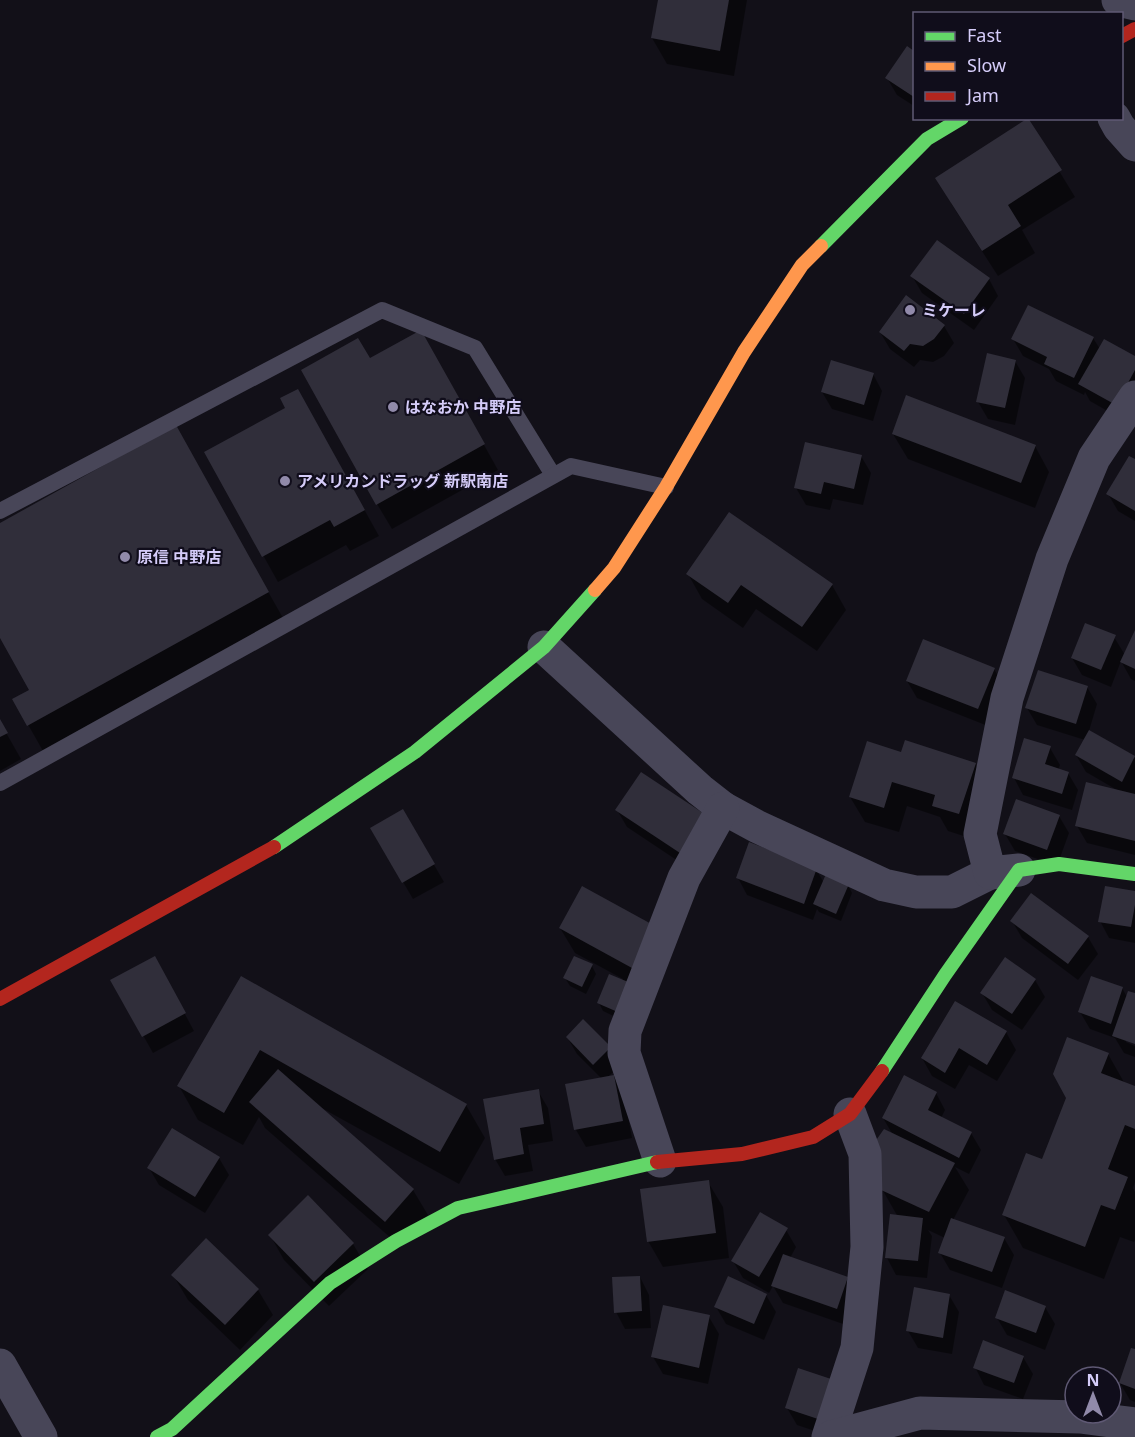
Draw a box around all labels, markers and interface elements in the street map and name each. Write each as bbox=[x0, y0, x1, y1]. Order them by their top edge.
legend bbox=[913, 12, 1123, 120]
text: Fast bbox=[967, 23, 1002, 47]
text: Slow bbox=[967, 53, 1006, 77]
text: Jam bbox=[965, 83, 999, 107]
place label: ミケーレ bbox=[922, 299, 986, 321]
marker: ミケーレ bbox=[903, 303, 917, 317]
place label: はなおか 中野店 bbox=[405, 396, 521, 418]
marker: はなおか 中野店 bbox=[386, 400, 400, 414]
place label: アメリカンドラッグ 新駅南店 bbox=[297, 470, 508, 492]
marker: アメリカンドラッグ 新駅南店 bbox=[278, 474, 292, 488]
place label: 原信 中野店 bbox=[137, 546, 221, 568]
marker: 原信 中野店 bbox=[118, 550, 132, 564]
north arrow bbox=[1063, 1365, 1123, 1425]
text: N bbox=[1086, 1369, 1100, 1391]

